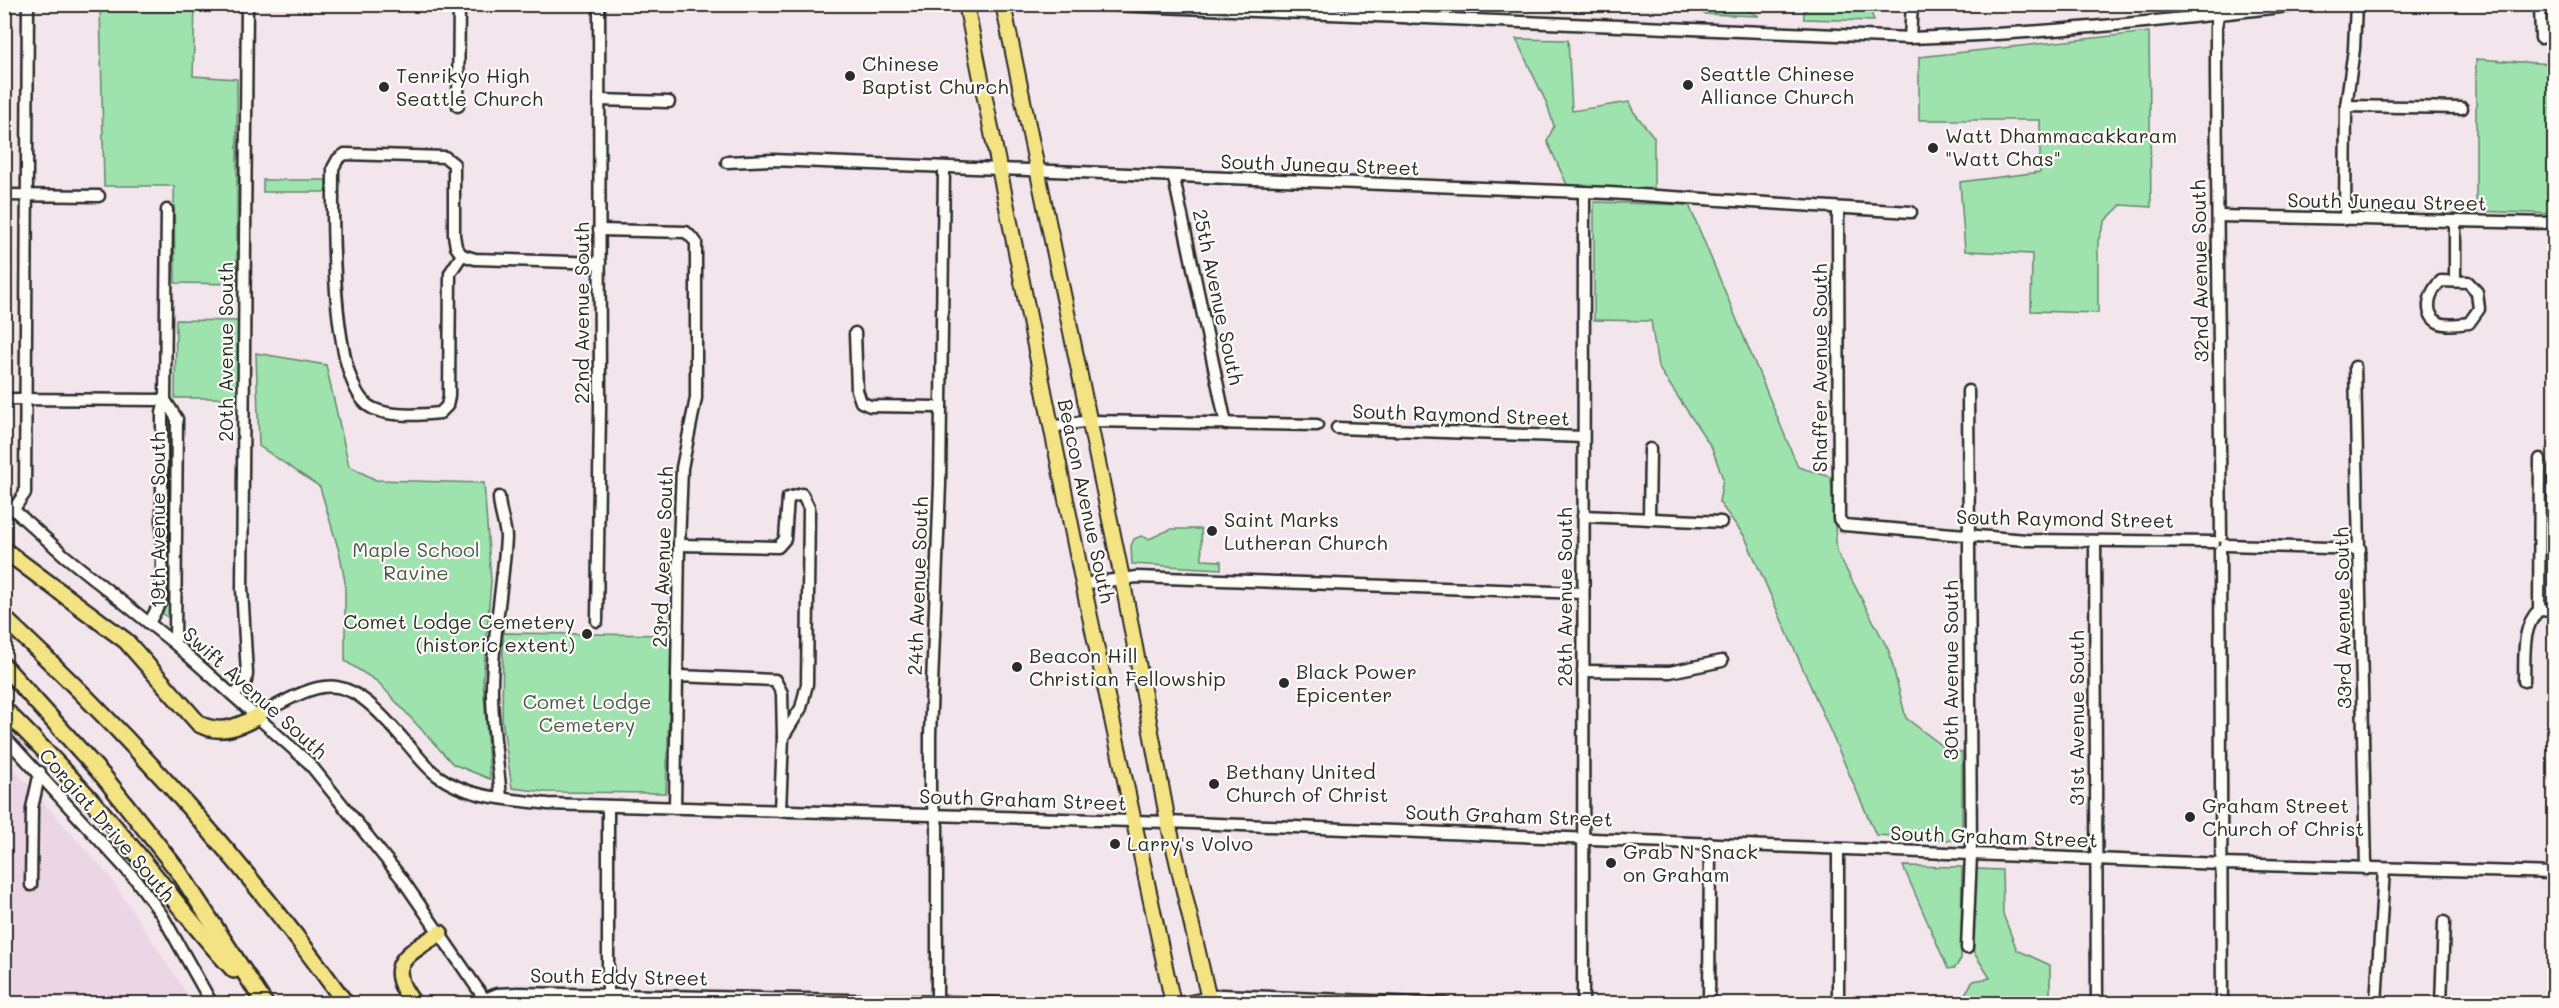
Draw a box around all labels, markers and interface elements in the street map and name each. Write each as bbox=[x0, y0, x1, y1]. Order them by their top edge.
place label: Chinese Baptist Church bbox=[862, 50, 1009, 99]
place label: Seattle Chinese Alliance Church bbox=[1700, 60, 1855, 109]
place label: Tenrikyo High Seattle Church bbox=[396, 62, 543, 111]
marker: Chinese Baptist Church bbox=[843, 69, 857, 83]
marker: Seattle Chinese Alliance Church bbox=[1681, 78, 1695, 92]
marker: Tenrikyo High Seattle Church bbox=[377, 80, 391, 94]
place label: Watt Dhammacakkaram "Watt Chas" bbox=[1945, 122, 2177, 171]
marker: Watt Dhammacakkaram "Watt Chas" bbox=[1926, 141, 1940, 155]
street label: South Juneau Street bbox=[1220, 148, 1420, 180]
street label: 32nd Avenue South bbox=[2184, 179, 2214, 363]
street label: South Juneau Street bbox=[2287, 186, 2487, 216]
street label: 25th Avenue South bbox=[1188, 207, 1250, 387]
street label: 22nd Avenue South bbox=[568, 222, 594, 404]
street label: 20th Avenue South bbox=[212, 262, 238, 442]
street label: Shaffer Avenue South bbox=[1806, 263, 1832, 473]
street label: Beacon Avenue South bbox=[1053, 396, 1121, 605]
street label: South Raymond Street bbox=[1352, 397, 1570, 431]
street label: 19th Avenue South bbox=[144, 432, 170, 608]
street label: 23rd Avenue South bbox=[646, 466, 678, 648]
street label: 24th Avenue South bbox=[901, 496, 933, 676]
street label: South Raymond Street bbox=[1956, 503, 2174, 533]
place label: Saint Marks Lutheran Church bbox=[1224, 506, 1387, 555]
street label: 28th Avenue South bbox=[1551, 507, 1577, 687]
marker: Saint Marks Lutheran Church bbox=[1205, 524, 1219, 538]
street label: 33rd Avenue South bbox=[2327, 527, 2357, 709]
park label: Maple School Ravine bbox=[352, 536, 480, 585]
street label: 30th Avenue South bbox=[1937, 580, 1963, 760]
place label: Comet Lodge Cemetery (historic extent) bbox=[343, 608, 575, 657]
street label: Swift Avenue South bbox=[178, 620, 333, 764]
marker: Comet Lodge Cemetery (historic extent) bbox=[580, 627, 594, 641]
street label: 31st Avenue South bbox=[2063, 630, 2089, 806]
place label: Beacon Hill Christian Fellowship bbox=[1029, 642, 1226, 691]
place label: Black Power Epicenter bbox=[1296, 658, 1417, 707]
marker: Beacon Hill Christian Fellowship bbox=[1010, 660, 1024, 674]
marker: Black Power Epicenter bbox=[1277, 676, 1291, 690]
park label: Comet Lodge Cemetery bbox=[523, 688, 651, 737]
street label: Corgiat Drive South bbox=[34, 742, 182, 906]
place label: Bethany United Church of Christ bbox=[1226, 758, 1388, 807]
marker: Bethany United Church of Christ bbox=[1207, 777, 1221, 791]
street label: South Graham Street bbox=[919, 782, 1127, 816]
place label: Graham Street Church of Christ bbox=[2202, 792, 2364, 841]
street label: South Graham Street bbox=[1405, 798, 1613, 832]
marker: Graham Street Church of Christ bbox=[2183, 810, 2197, 824]
street label: South Graham Street bbox=[1890, 819, 2098, 853]
place label: Larry's Volvo bbox=[1127, 830, 1253, 856]
marker: Larry's Volvo bbox=[1108, 837, 1122, 851]
place label: Grab N Snack on Graham bbox=[1623, 838, 1758, 887]
marker: Grab N Snack on Graham bbox=[1604, 856, 1618, 870]
street label: South Eddy Street bbox=[530, 961, 708, 991]

